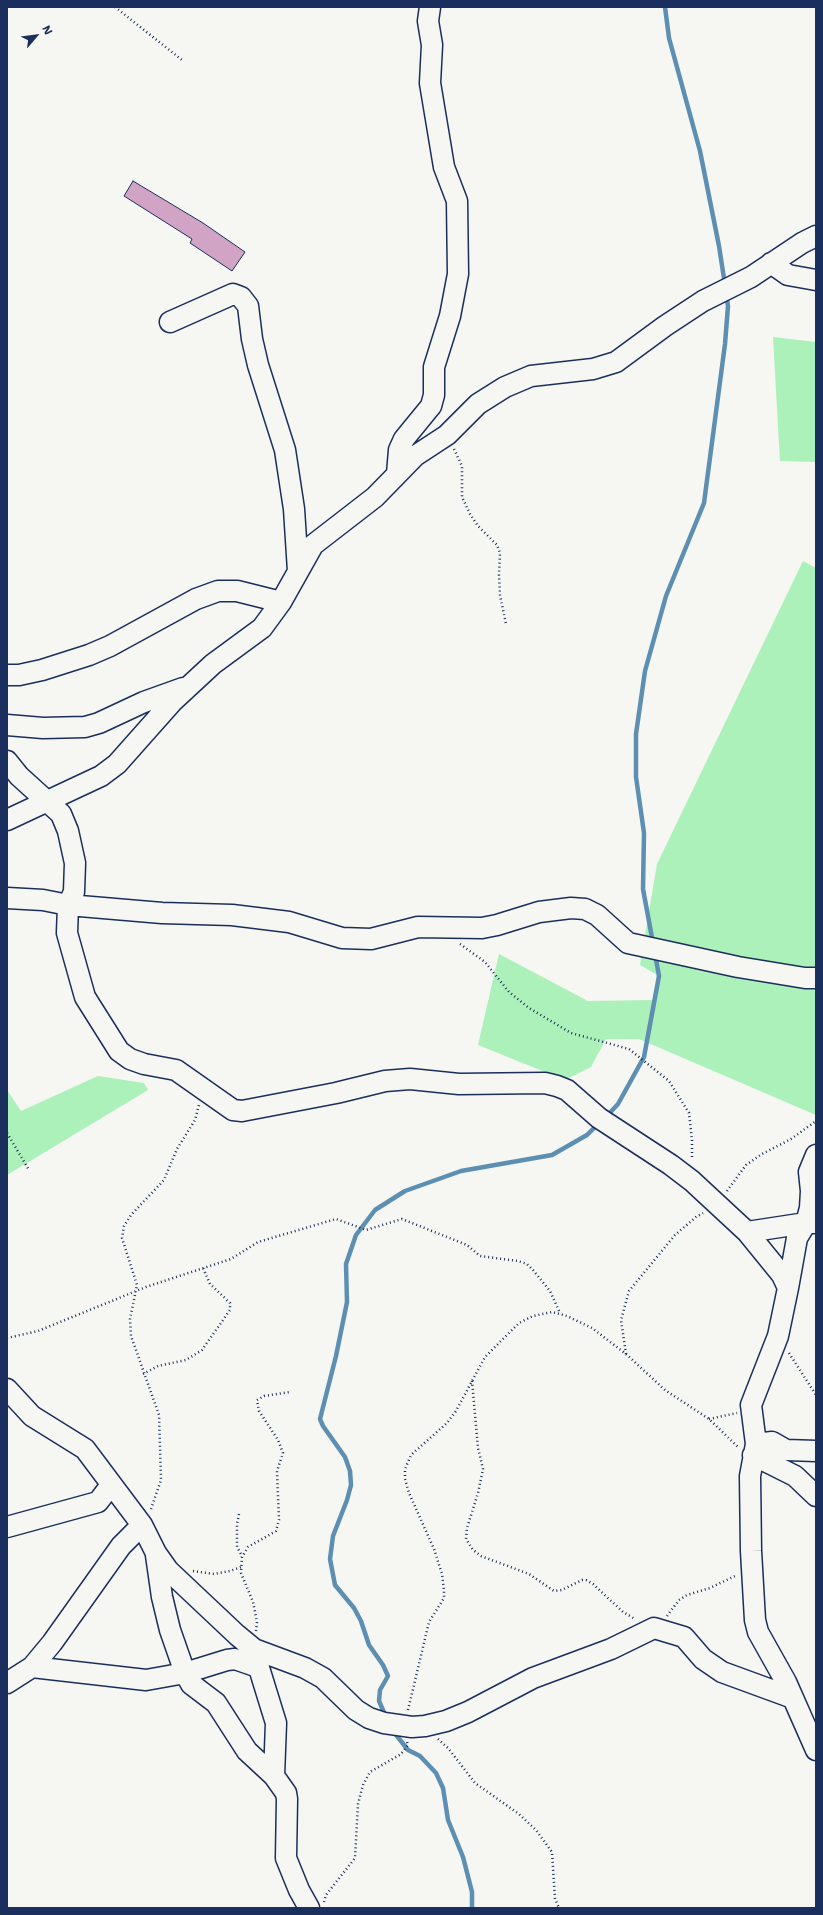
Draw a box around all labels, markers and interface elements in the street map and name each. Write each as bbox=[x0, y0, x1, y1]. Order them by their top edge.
north arrow bbox=[16, 16, 56, 56]
text: N bbox=[38, 23, 56, 38]

